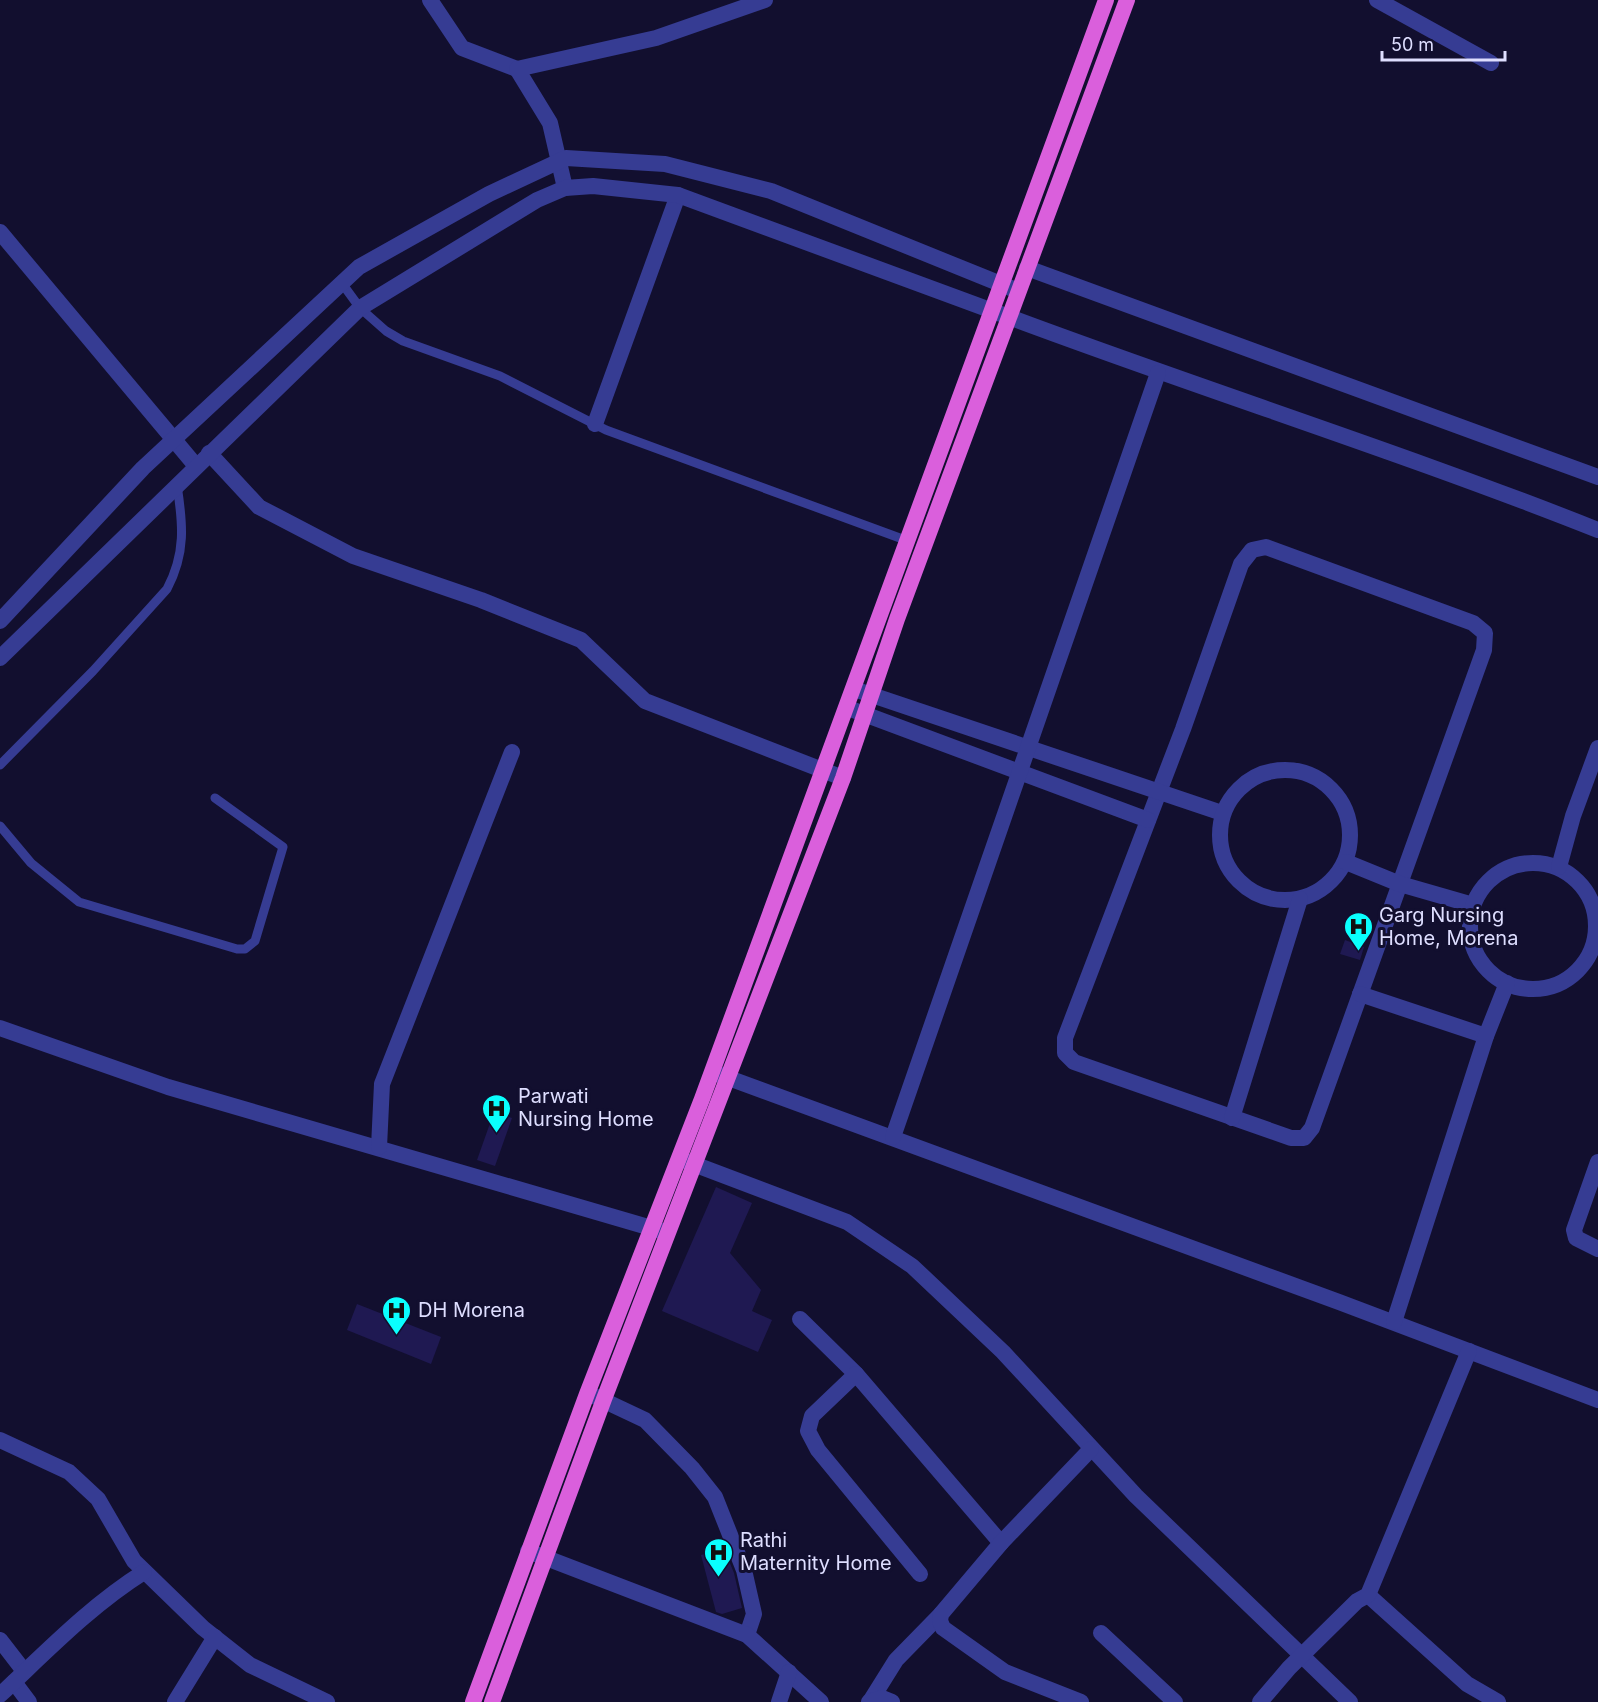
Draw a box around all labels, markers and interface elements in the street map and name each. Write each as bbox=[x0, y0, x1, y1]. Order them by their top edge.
scale bar bbox=[1382, 24, 1505, 62]
text: 50 m bbox=[1391, 34, 1434, 55]
place label: Garg Nursing Home, Morena bbox=[1379, 903, 1518, 950]
hospital icon: Garg Nursing Home, Morena bbox=[1342, 910, 1374, 952]
place label: Parwati Nursing Home bbox=[518, 1084, 654, 1131]
hospital icon: Parwati Nursing Home bbox=[481, 1092, 513, 1134]
hospital icon: DH Morena bbox=[381, 1294, 413, 1336]
place label: DH Morena bbox=[418, 1298, 525, 1322]
place label: Rathi Maternity Home bbox=[740, 1528, 892, 1575]
hospital icon: Rathi Maternity Home bbox=[703, 1536, 735, 1578]

